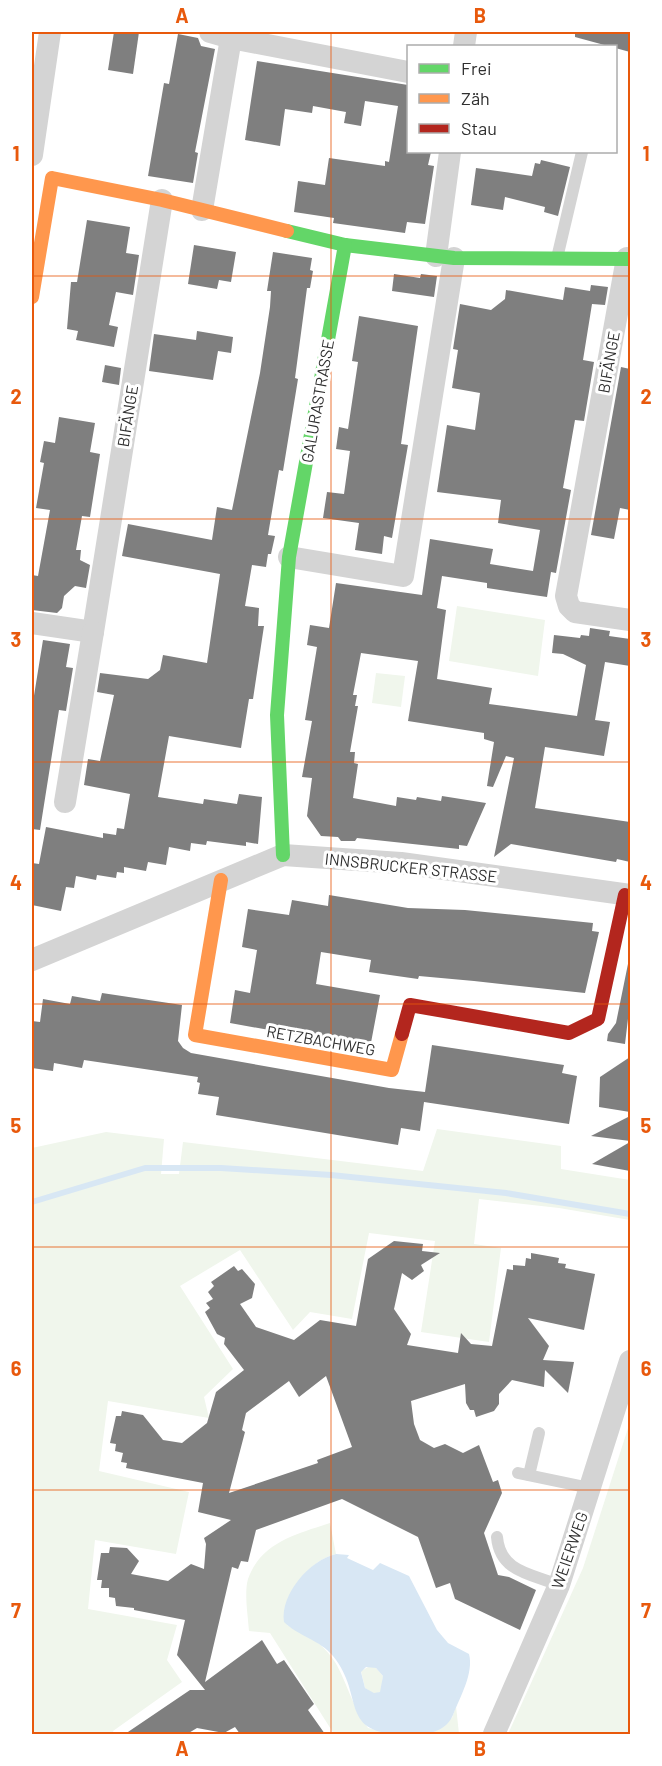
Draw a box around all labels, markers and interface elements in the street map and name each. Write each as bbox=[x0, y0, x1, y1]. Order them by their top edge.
text: A bbox=[175, 3, 189, 27]
text: B bbox=[474, 3, 486, 27]
legend bbox=[407, 45, 617, 153]
text: Frei bbox=[461, 57, 492, 79]
text: Zäh bbox=[461, 87, 490, 109]
text: Stau bbox=[461, 117, 497, 139]
text: 1 bbox=[12, 141, 20, 165]
text: 1 bbox=[642, 141, 650, 165]
street label: BIFÄNGE bbox=[593, 330, 623, 394]
street label: GALURASTRASSE bbox=[297, 338, 337, 464]
text: 2 bbox=[10, 384, 22, 408]
street label: BIFÄNGE bbox=[113, 384, 141, 448]
text: 2 bbox=[640, 384, 652, 408]
text: 3 bbox=[11, 627, 21, 651]
text: 3 bbox=[641, 627, 651, 651]
street label: INNSBRUCKER STRASSE bbox=[324, 849, 498, 885]
text: 4 bbox=[10, 870, 22, 894]
text: 4 bbox=[640, 870, 652, 894]
street label: RETZBACHWEG bbox=[265, 1021, 377, 1059]
text: 5 bbox=[11, 1113, 22, 1137]
text: 5 bbox=[641, 1113, 652, 1137]
text: 6 bbox=[11, 1356, 22, 1380]
text: 6 bbox=[641, 1356, 652, 1380]
street label: WEIERWEG bbox=[547, 1509, 591, 1591]
text: 7 bbox=[11, 1598, 21, 1622]
text: 7 bbox=[641, 1598, 651, 1622]
text: A bbox=[175, 1736, 189, 1760]
text: B bbox=[474, 1736, 486, 1760]

